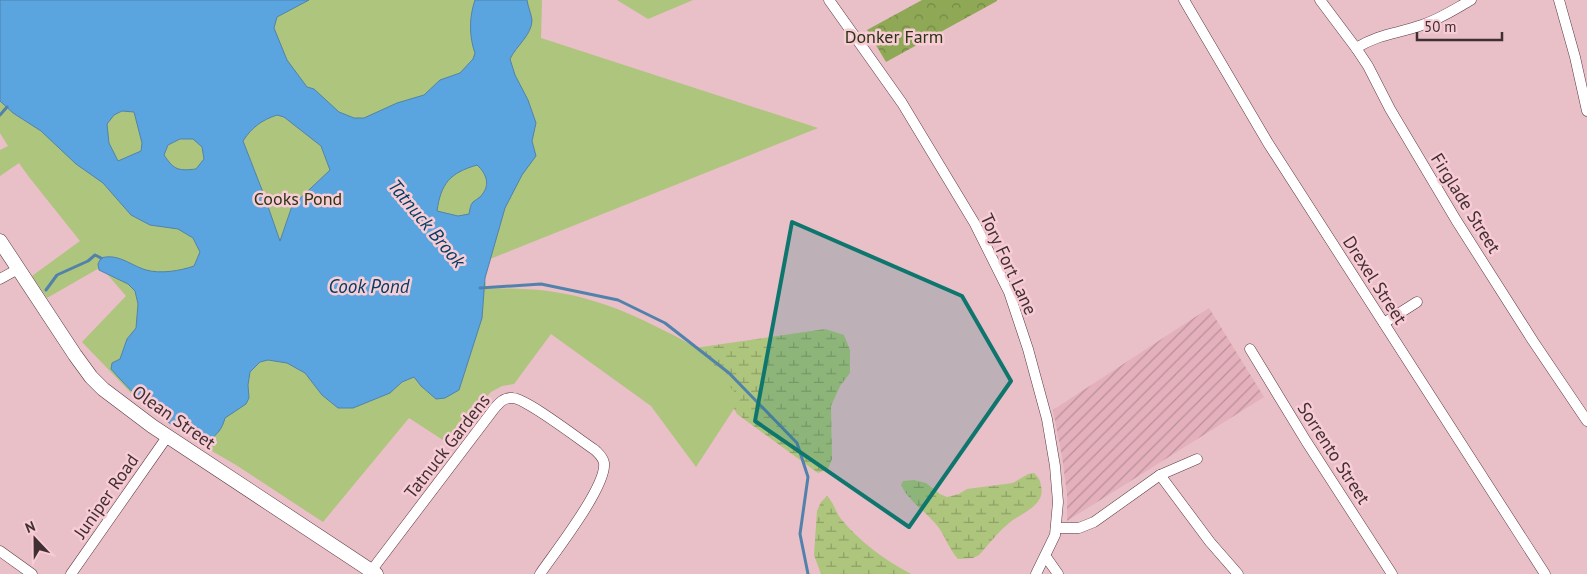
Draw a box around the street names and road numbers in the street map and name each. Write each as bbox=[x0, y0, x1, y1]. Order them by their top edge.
street label: Firglade Street bbox=[1426, 149, 1506, 257]
street label: Tory Fort Lane bbox=[975, 210, 1043, 318]
street label: Drexel Street bbox=[1338, 232, 1412, 328]
street label: Olean Street bbox=[128, 380, 220, 454]
street label: Tatnuck Gardens bbox=[399, 389, 495, 503]
street label: Sorrento Street bbox=[1293, 398, 1375, 508]
street label: Juniper Road bbox=[68, 449, 143, 543]

